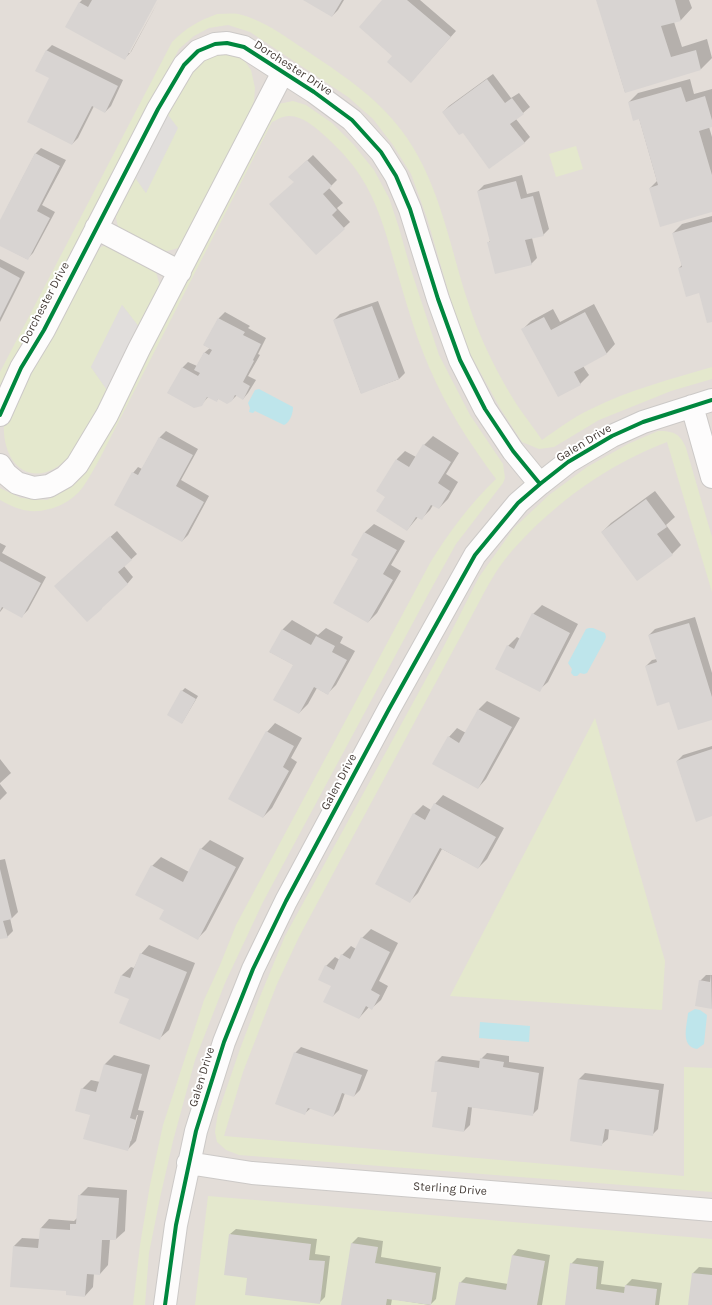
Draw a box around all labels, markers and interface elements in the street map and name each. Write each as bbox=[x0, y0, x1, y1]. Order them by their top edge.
street label: Dorchester Drive bbox=[251, 37, 335, 99]
street label: Dorchester Drive bbox=[17, 260, 73, 346]
street label: Galen Drive bbox=[554, 421, 614, 465]
street label: Galen Drive bbox=[318, 751, 360, 813]
street label: Galen Drive bbox=[186, 1045, 218, 1109]
street label: Sterling Drive bbox=[413, 1179, 487, 1199]

